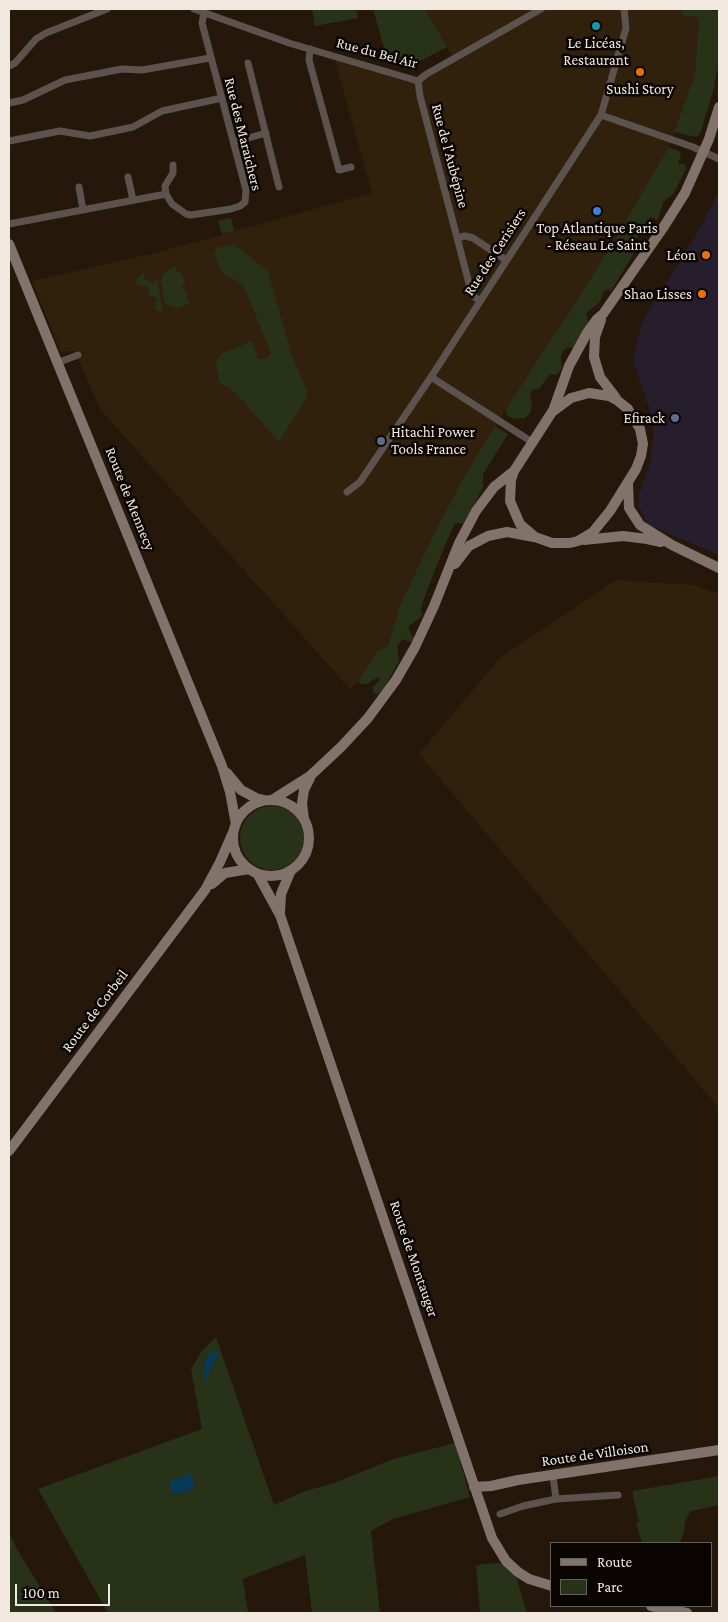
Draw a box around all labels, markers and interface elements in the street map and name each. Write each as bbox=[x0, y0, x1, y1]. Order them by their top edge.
marker: Le Licéas, Restaurant bbox=[590, 20, 602, 32]
street label: Rue du Bel Air bbox=[334, 34, 420, 72]
place label: Le Licéas, Restaurant bbox=[563, 34, 629, 69]
marker: Sushi Story bbox=[634, 66, 646, 78]
street label: Rue des Maraichers bbox=[220, 76, 266, 192]
place label: Sushi Story bbox=[606, 80, 674, 98]
street label: Rue de l'Aubépine bbox=[427, 102, 473, 210]
street label: Rue des Cerisiers bbox=[460, 205, 530, 299]
marker: Top Atlantique Paris - Réseau Le Saint bbox=[591, 205, 603, 217]
place label: Top Atlantique Paris - Réseau Le Saint bbox=[536, 219, 658, 254]
place label: Léon bbox=[666, 246, 696, 264]
marker: Léon bbox=[700, 249, 712, 261]
place label: Shao Lisses bbox=[624, 285, 692, 303]
marker: Shao Lisses bbox=[696, 288, 708, 300]
place label: Efirack bbox=[624, 409, 665, 427]
marker: Efirack bbox=[669, 412, 681, 424]
place label: Hitachi Power Tools France bbox=[391, 423, 475, 458]
marker: Hitachi Power Tools France bbox=[375, 435, 387, 447]
street label: Route de Mennecy bbox=[101, 445, 159, 553]
street label: Route de Corbeil bbox=[58, 966, 132, 1056]
street label: Route de Montauger bbox=[386, 1198, 442, 1320]
street label: Route de Villoison bbox=[540, 1438, 650, 1470]
legend bbox=[550, 1542, 713, 1607]
text: Route bbox=[597, 1554, 632, 1570]
scale bar bbox=[18, 1574, 112, 1606]
text: Parc bbox=[597, 1579, 623, 1595]
text: 100 m bbox=[23, 1585, 60, 1601]

